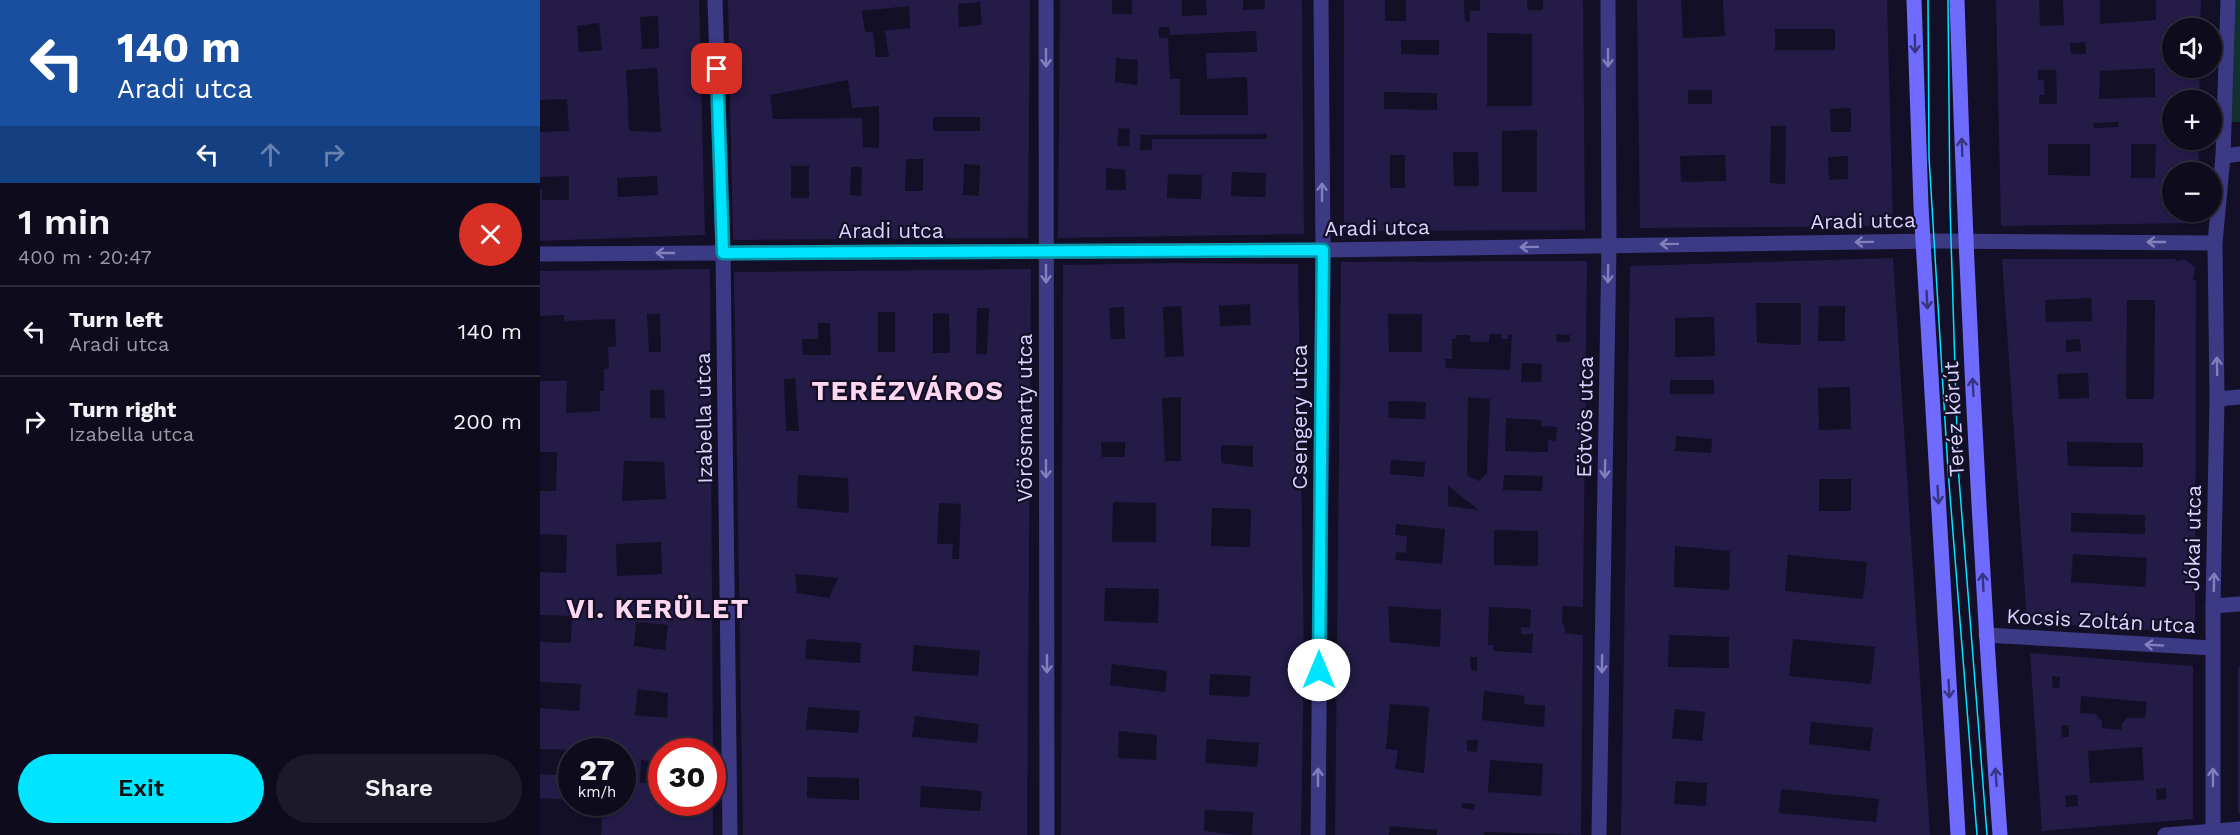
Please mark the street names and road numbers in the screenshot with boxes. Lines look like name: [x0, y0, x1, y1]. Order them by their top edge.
street label: Aradi utca: [1810, 207, 1916, 234]
street label: Aradi utca: [1324, 214, 1430, 241]
street label: Aradi utca: [838, 218, 944, 243]
street label: Vörösmarty utca: [1012, 334, 1037, 502]
street label: Csengery utca: [1287, 344, 1312, 490]
street label: Izabella utca: [690, 352, 717, 484]
street label: Eötvös utca: [1571, 356, 1598, 478]
street label: Teréz körút: [1938, 360, 1969, 477]
street label: Jókai utca: [2179, 485, 2206, 591]
street label: Kocsis Zoltán utca: [2006, 603, 2197, 638]

